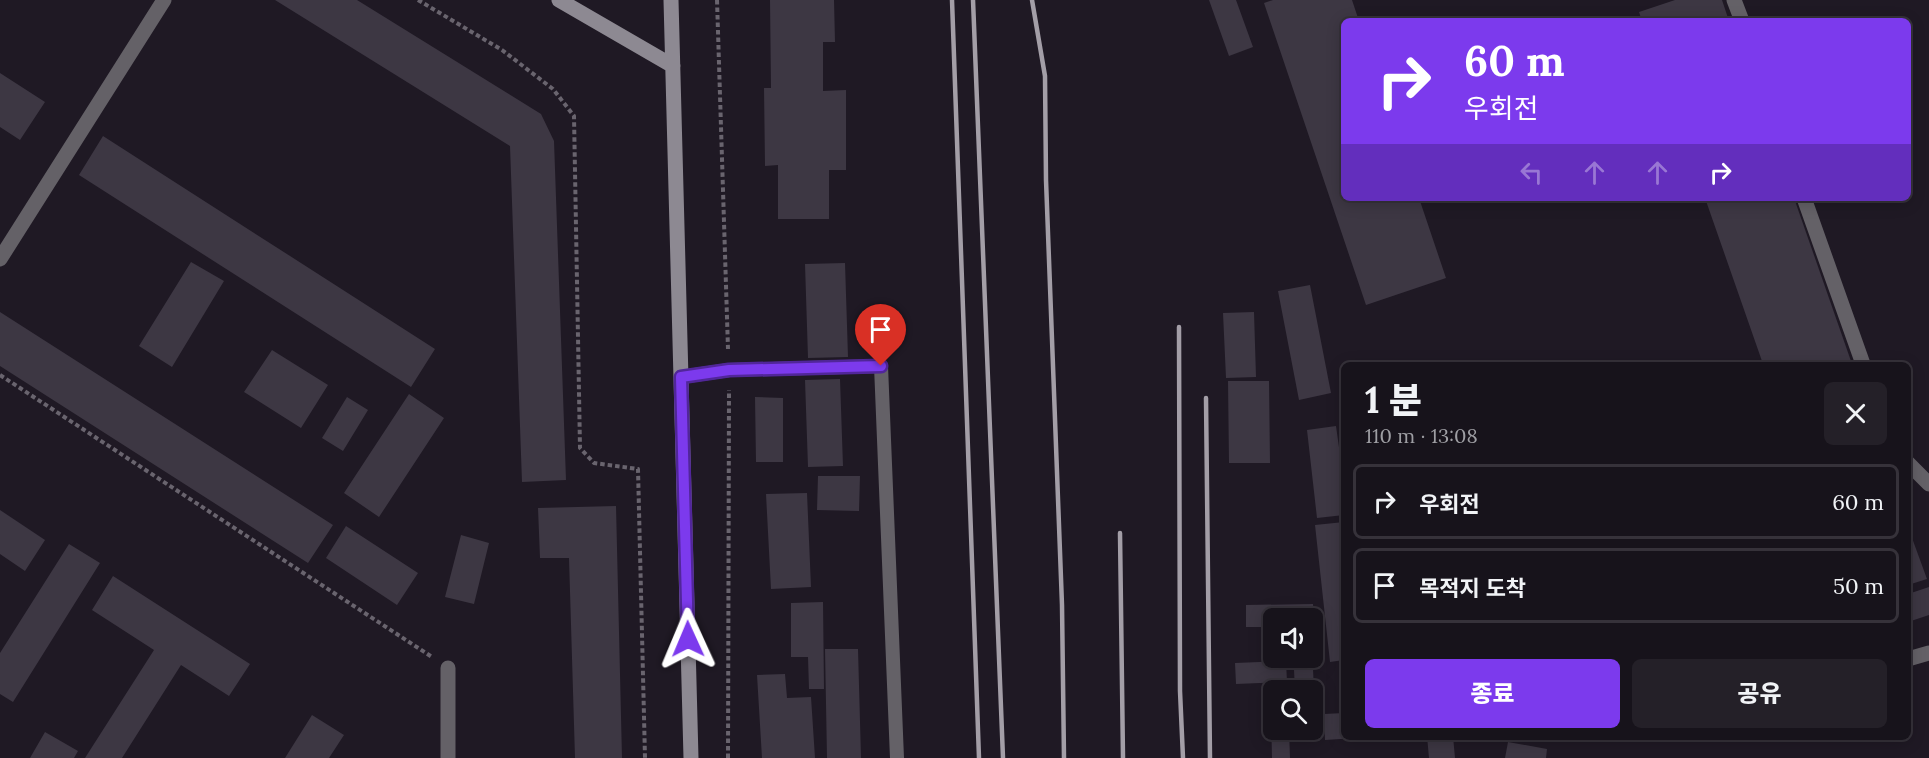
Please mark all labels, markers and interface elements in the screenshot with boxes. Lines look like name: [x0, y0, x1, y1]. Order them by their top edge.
text: 60 m: [1464, 34, 1565, 88]
icon: right: [1365, 42, 1443, 120]
text: 우회전: [1464, 91, 1539, 125]
icon: left: [1515, 156, 1548, 189]
icon: ahead: [1578, 156, 1611, 189]
icon: ahead: [1641, 156, 1674, 189]
icon: right: [1704, 156, 1737, 189]
pin: [855, 304, 906, 366]
icon: arrive: [864, 313, 897, 346]
text: 1 분: [1365, 377, 1422, 423]
button: close: [1824, 382, 1887, 445]
text: 110 m · 13:08: [1365, 423, 1478, 448]
icon: right: [1368, 485, 1401, 518]
text: 60 m: [1832, 488, 1884, 516]
text: 우회전: [1419, 490, 1480, 518]
icon: arrive: [1368, 569, 1401, 602]
text: 50 m: [1833, 572, 1884, 600]
text: 목적지 도착: [1419, 574, 1526, 602]
position arrow: [656, 607, 720, 671]
map controls: [1263, 608, 1323, 740]
button: sound: [1263, 608, 1323, 668]
button: 종료: [1365, 659, 1620, 728]
button: 공유: [1632, 659, 1887, 728]
button: search: [1263, 680, 1323, 740]

